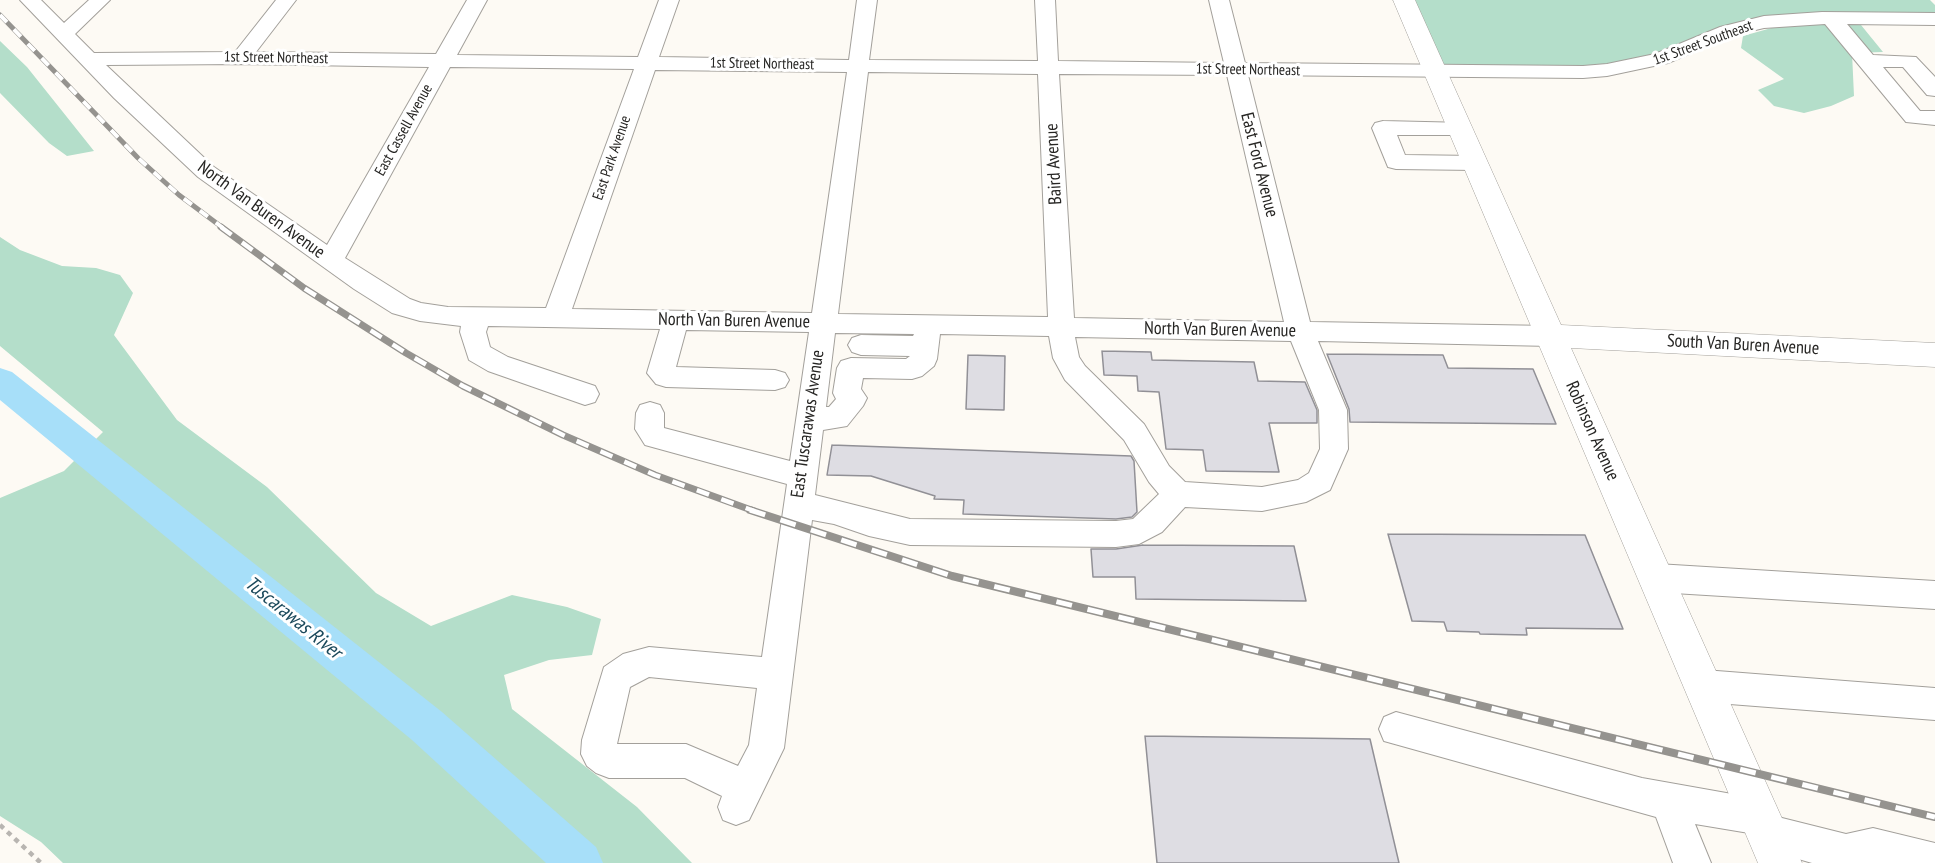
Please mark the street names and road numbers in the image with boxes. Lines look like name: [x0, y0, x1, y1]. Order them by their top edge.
street label: 1st Street Southeast: [1651, 17, 1755, 69]
street label: 1st Street Northeast: [224, 48, 328, 68]
street label: 1st Street Northeast: [710, 54, 814, 74]
street label: 1st Street Northeast: [1196, 60, 1300, 80]
street label: East Cassell Avenue: [371, 81, 437, 179]
street label: East Ford Avenue: [1236, 110, 1282, 220]
street label: East Park Avenue: [589, 113, 635, 203]
street label: Baird Avenue: [1041, 123, 1067, 205]
street label: North Van Buren Avenue: [193, 157, 329, 263]
street label: North Van Buren Avenue: [658, 309, 810, 333]
street label: North Van Buren Avenue: [1144, 318, 1296, 342]
street label: South Van Buren Avenue: [1666, 330, 1820, 360]
street label: East Tuscarawas Avenue: [787, 349, 829, 499]
street label: Robinson Avenue: [1560, 378, 1624, 484]

